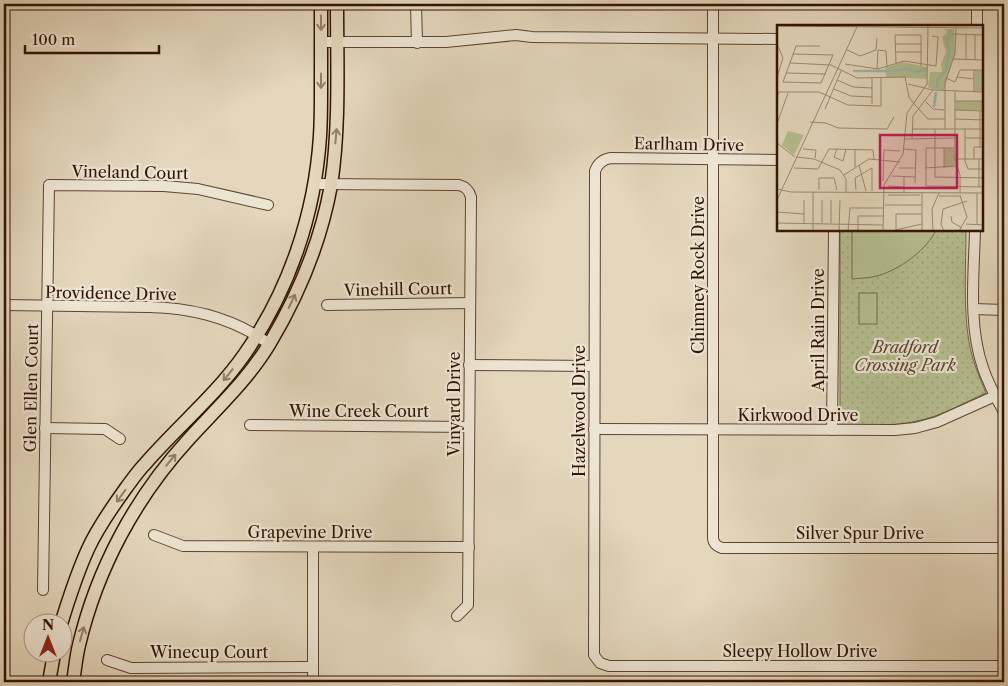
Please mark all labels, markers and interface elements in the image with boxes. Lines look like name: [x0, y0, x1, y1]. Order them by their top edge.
one-way arrow: [316, 14, 326, 31]
scale bar: [25, 22, 159, 54]
inset map: [777, 25, 983, 231]
text: 100 m: [32, 30, 75, 49]
one-way arrow: [316, 72, 326, 88]
one-way arrow: [331, 128, 340, 144]
street label: Earlham Drive: [634, 133, 744, 155]
street label: Vineland Court: [70, 161, 189, 183]
street label: Chimney Rock Drive: [688, 196, 708, 354]
street label: April Rain Drive: [808, 268, 828, 393]
street label: Vinehill Court: [343, 278, 453, 300]
street label: Providence Drive: [45, 282, 177, 304]
one-way arrow: [288, 294, 298, 309]
street label: Glen Ellen Court: [20, 323, 42, 453]
park label: Bradford Crossing Park: [854, 337, 957, 375]
street label: Hazelwood Drive: [569, 345, 589, 477]
street label: Vinyard Drive: [444, 351, 464, 458]
one-way arrow: [223, 368, 234, 381]
street label: Wine Creek Court: [288, 401, 429, 421]
street label: Kirkwood Drive: [738, 405, 859, 425]
one-way arrow: [165, 454, 176, 467]
one-way arrow: [115, 489, 126, 502]
street label: Grapevine Drive: [248, 522, 372, 542]
street label: Silver Spur Drive: [796, 523, 924, 543]
north arrow: [22, 614, 72, 664]
text: N: [42, 616, 54, 634]
one-way arrow: [78, 627, 88, 643]
street label: Sleepy Hollow Drive: [723, 641, 878, 661]
street label: Winecup Court: [149, 642, 268, 662]

